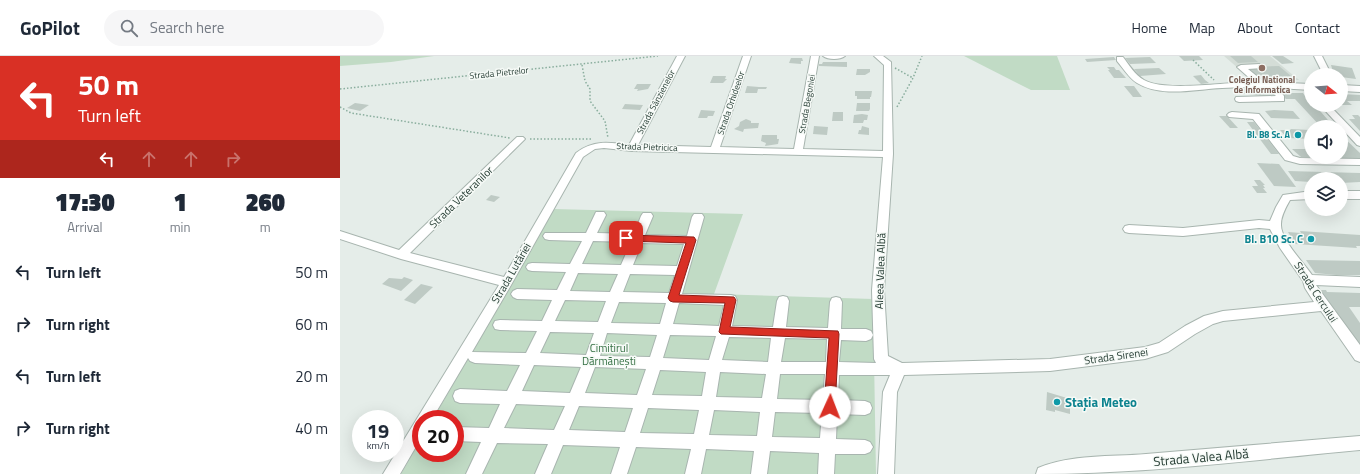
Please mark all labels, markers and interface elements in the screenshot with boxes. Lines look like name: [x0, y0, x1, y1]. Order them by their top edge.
search box: [104, 10, 384, 46]
text: GoPilot: [20, 13, 80, 42]
text: Search here: [150, 16, 224, 39]
icon: search: [118, 17, 140, 39]
text: Home: [1132, 17, 1167, 38]
text: Map: [1189, 17, 1215, 38]
text: About: [1237, 17, 1273, 38]
text: Contact: [1295, 17, 1340, 38]
text: 50 m: [78, 63, 139, 106]
street label: Strada Pietrelor: [469, 63, 529, 82]
marker: Colegiul National de Informatica: [1257, 63, 1267, 73]
street label: Strada Sânzienelor: [633, 67, 678, 136]
north arrow: [1304, 68, 1348, 112]
map controls: [1304, 68, 1348, 216]
street label: Strada Orhideelor: [714, 69, 747, 136]
icon: left: [12, 72, 64, 124]
street label: Strada Begoniei: [795, 73, 818, 134]
place label: Colegiul National de Informatica: [1229, 73, 1295, 96]
text: Turn left: [78, 102, 141, 129]
button: sound: [1304, 120, 1348, 164]
place label: Bl. B8 Sc. A: [1247, 128, 1291, 141]
marker: Bl. B8 Sc. A: [1293, 130, 1303, 140]
street label: Strada Pietricica: [616, 139, 678, 154]
icon: left: [96, 148, 118, 170]
icon: ahead: [138, 148, 160, 170]
icon: ahead: [180, 148, 202, 170]
icon: right: [222, 148, 244, 170]
street label: Strada Veteranilor: [425, 162, 497, 232]
button: layers: [1304, 172, 1348, 216]
text: 17:30: [55, 184, 115, 220]
text: 1: [173, 184, 187, 220]
text: 260: [245, 184, 285, 220]
text: Arrival: [67, 217, 102, 237]
text: min: [170, 217, 190, 237]
text: m: [260, 217, 271, 237]
pin: [609, 221, 643, 255]
icon: arrive: [615, 227, 637, 249]
place label: Bl. B10 Sc. C: [1245, 231, 1303, 247]
street label: Aleea Valea Albă: [871, 232, 889, 309]
marker: Bl. B10 Sc. C: [1306, 234, 1316, 244]
street label: Strada Lutăriei: [487, 240, 535, 306]
street label: Strada Cercului: [1290, 259, 1342, 325]
icon: left: [12, 261, 34, 283]
text: Turn left: [46, 261, 101, 284]
text: 50 m: [295, 261, 328, 284]
icon: right: [12, 313, 34, 335]
text: Turn right: [46, 313, 110, 336]
text: 60 m: [295, 313, 328, 336]
park label: Cimitirul Dărmănești: [582, 340, 636, 369]
street label: Strada Sirenei: [1083, 344, 1149, 368]
icon: left: [12, 365, 34, 387]
text: Turn left: [46, 365, 101, 388]
text: 20 m: [295, 365, 328, 388]
position arrow: [809, 386, 851, 428]
place label: Stația Meteo: [1065, 392, 1137, 412]
marker: Stația Meteo: [1052, 397, 1062, 407]
speed limit sign: 20: [412, 410, 464, 462]
text: 19: [367, 415, 389, 446]
icon: right: [12, 417, 34, 439]
text: Turn right: [46, 417, 110, 440]
text: 40 m: [295, 417, 328, 440]
text: km/h: [367, 438, 389, 453]
street label: Strada Valea Albă: [1153, 443, 1250, 471]

